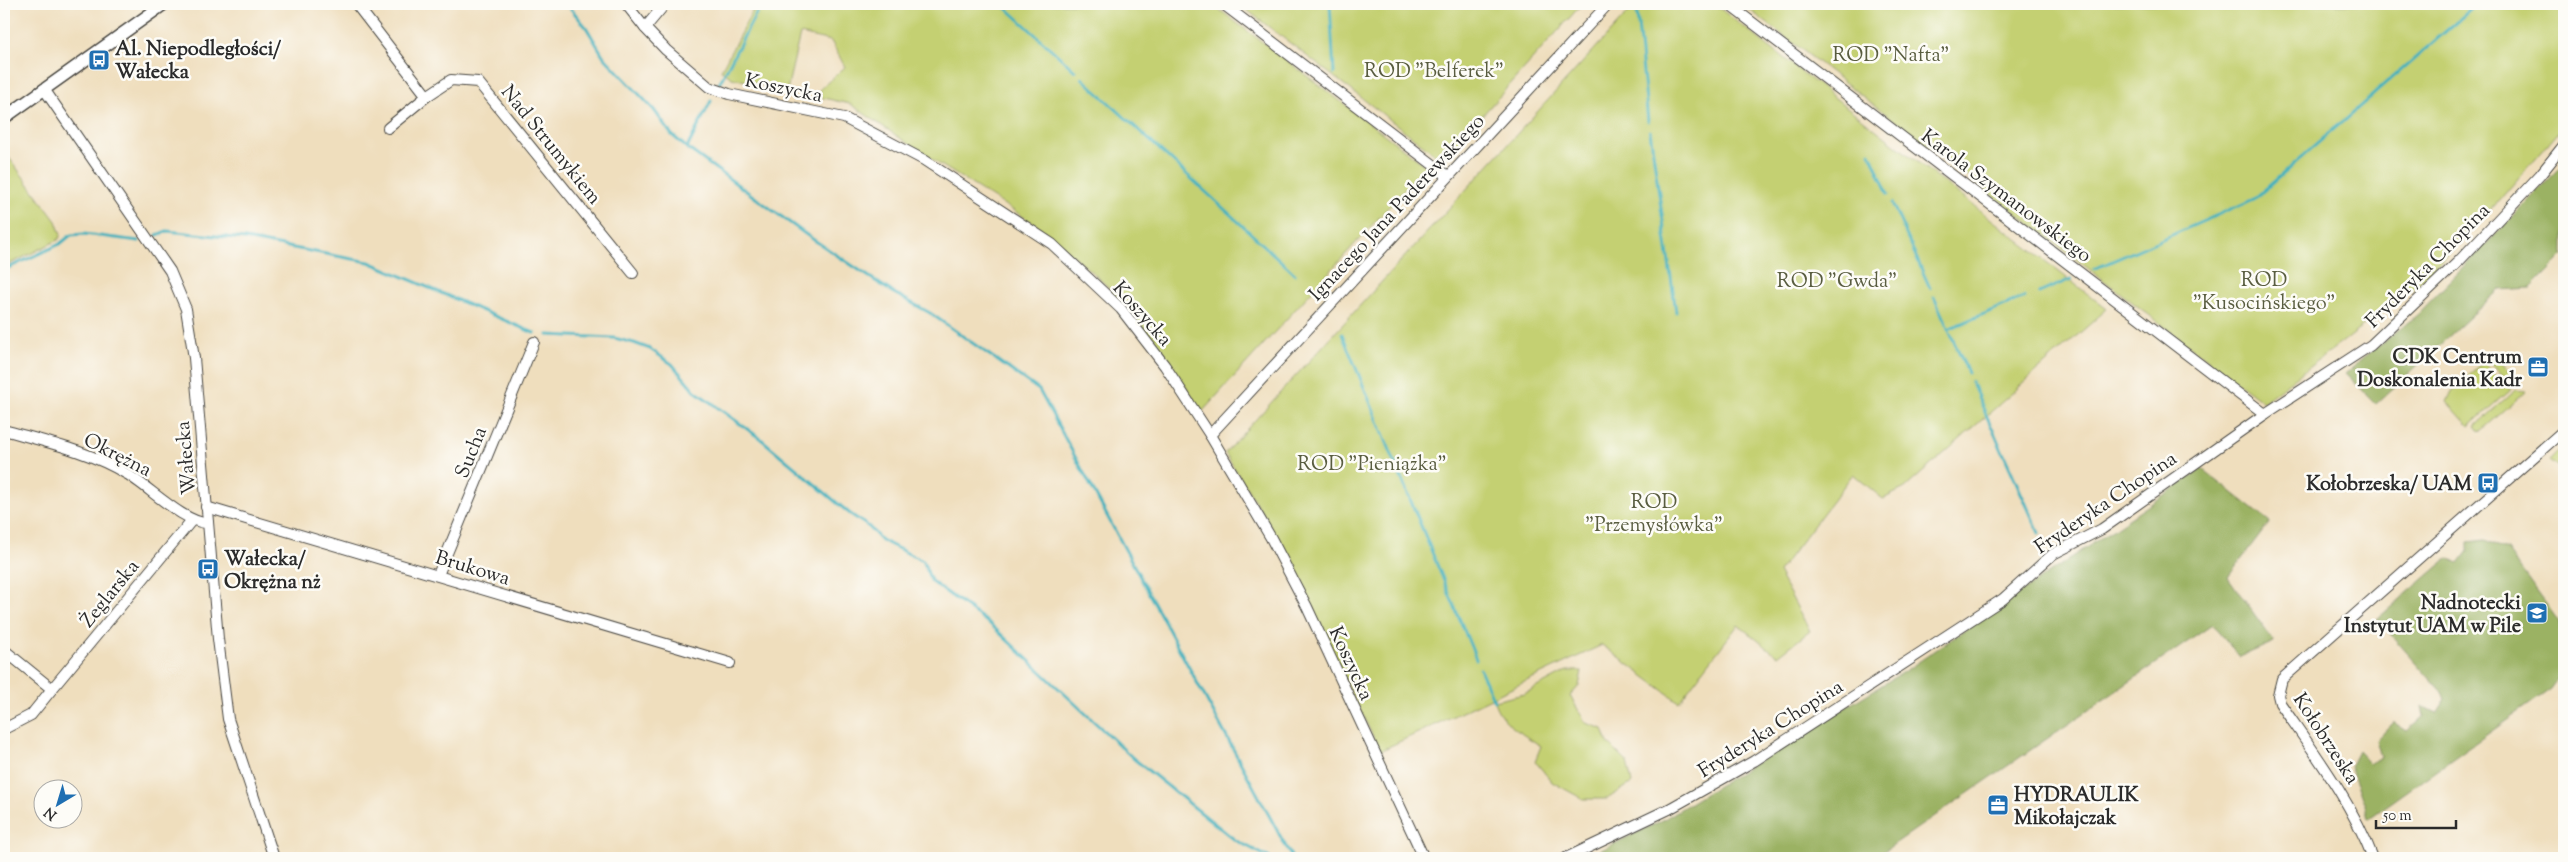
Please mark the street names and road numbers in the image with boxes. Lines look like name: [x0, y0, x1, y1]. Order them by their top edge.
street label: Koszycka: [742, 67, 825, 112]
street label: Nad Strumykiem: [493, 80, 608, 212]
street label: Ignacego Jana Paderewskiego: [1303, 109, 1493, 309]
street label: Karola Szymanowskiego: [1914, 123, 2097, 271]
street label: Fryderyka Chopina: [2360, 198, 2498, 336]
street label: Koszycka: [1104, 275, 1178, 354]
street label: Wałecka: [170, 420, 205, 496]
street label: Sucha: [449, 423, 496, 483]
street label: Okrężna: [78, 427, 156, 486]
street label: Fryderyka Chopina: [2029, 446, 2183, 563]
street label: Brukowa: [431, 544, 513, 594]
street label: Żeglarska: [74, 554, 147, 635]
street label: Koszycka: [1320, 622, 1379, 706]
street label: Fryderyka Chopina: [1693, 674, 1850, 786]
street label: Kołobrzeska: [2284, 688, 2365, 791]

